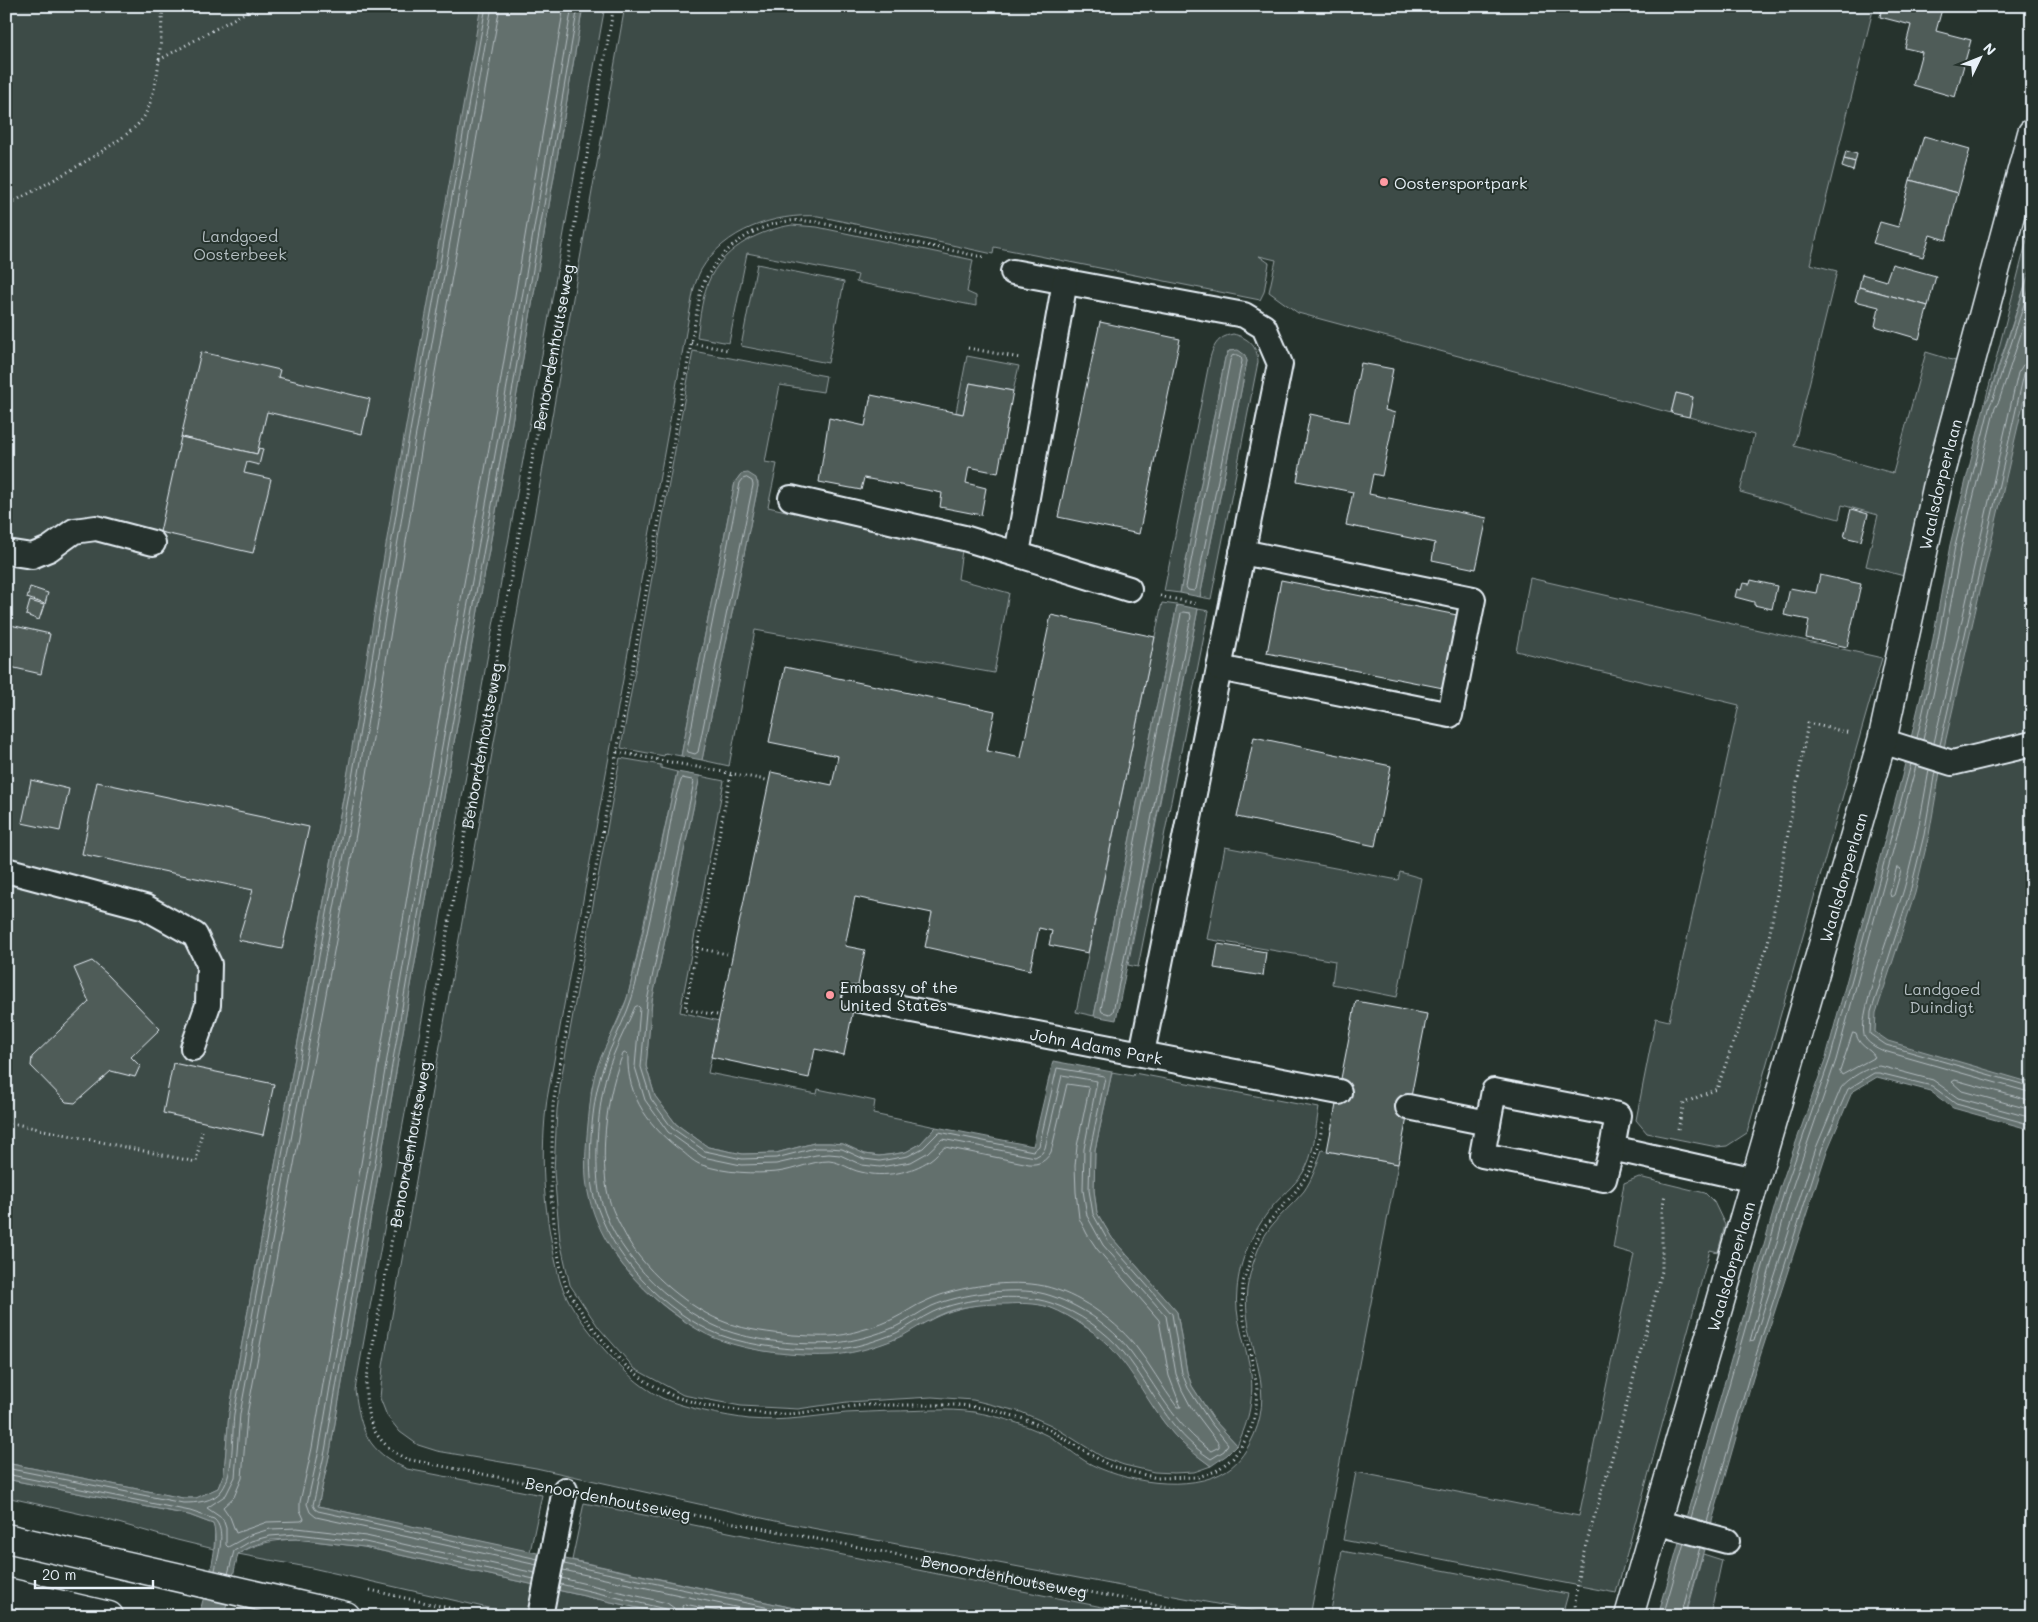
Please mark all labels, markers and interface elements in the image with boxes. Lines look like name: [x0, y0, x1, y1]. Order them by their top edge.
north arrow: [1956, 32, 2006, 82]
text: N: [1979, 38, 2000, 59]
place label: Oostersportpark: [1394, 172, 1528, 193]
marker: Oostersportpark: [1378, 176, 1390, 188]
park label: Landgoed Oosterbeek: [193, 225, 287, 264]
street label: Benoordenhoutseweg: [527, 262, 578, 432]
street label: Waalsdorperlaan: [1913, 416, 1966, 552]
street label: Benoordenhoutseweg: [456, 661, 506, 830]
street label: Waalsdorperlaan: [1814, 810, 1871, 945]
place label: Embassy of the United States: [840, 976, 958, 1015]
park label: Landgoed Duindigt: [1904, 978, 1980, 1017]
marker: Embassy of the United States: [824, 989, 836, 1001]
street label: John Adams Park: [1029, 1022, 1165, 1068]
street label: Benoordenhoutseweg: [384, 1059, 434, 1229]
street label: Waalsdorperlaan: [1701, 1199, 1759, 1334]
street label: Benoordenhoutseweg: [523, 1472, 693, 1524]
street label: Benoordenhoutseweg: [920, 1549, 1089, 1602]
scale bar: [35, 1557, 152, 1589]
text: 20 m: [42, 1564, 76, 1584]

